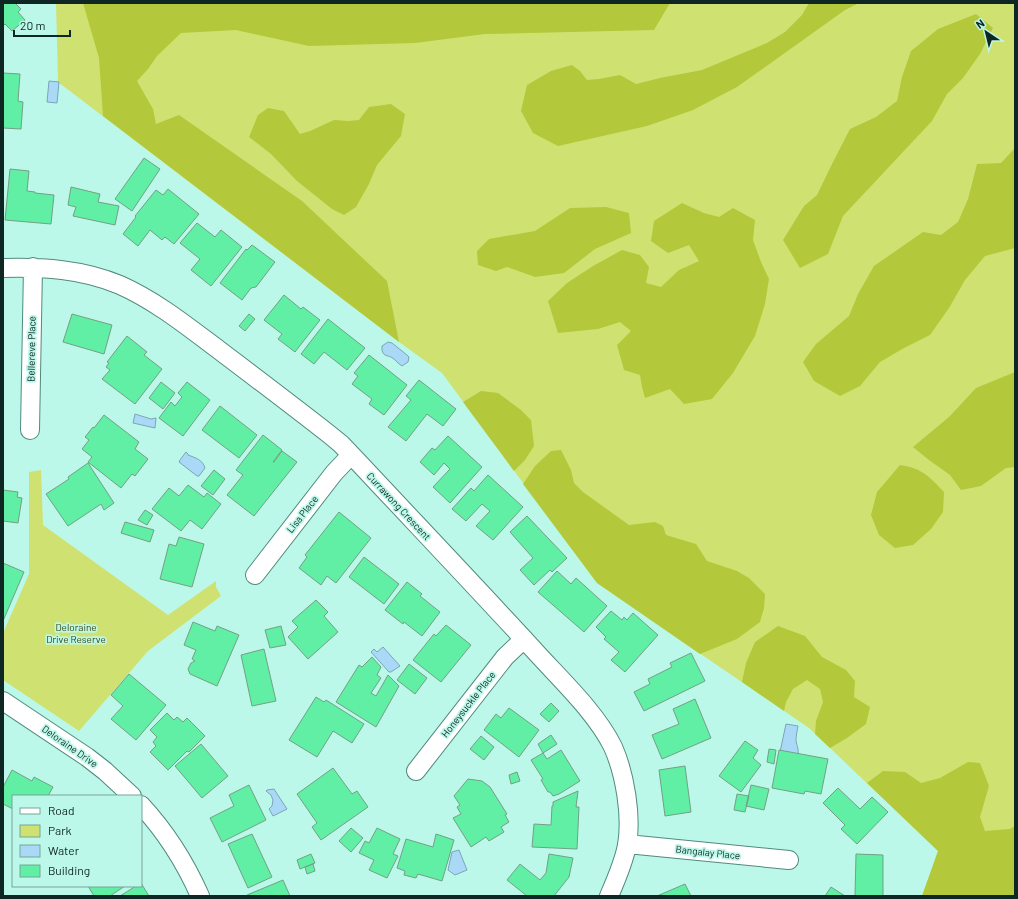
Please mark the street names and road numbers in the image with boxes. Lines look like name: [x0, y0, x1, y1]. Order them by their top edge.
street label: Bellereve Place: [24, 316, 38, 382]
street label: Currawong Crescent: [365, 470, 434, 543]
street label: Lisa Place: [284, 493, 320, 535]
street label: Honeysuckle Place: [438, 669, 498, 739]
street label: Deloraine Drive: [40, 722, 100, 770]
street label: Bangalay Place: [675, 843, 741, 861]

